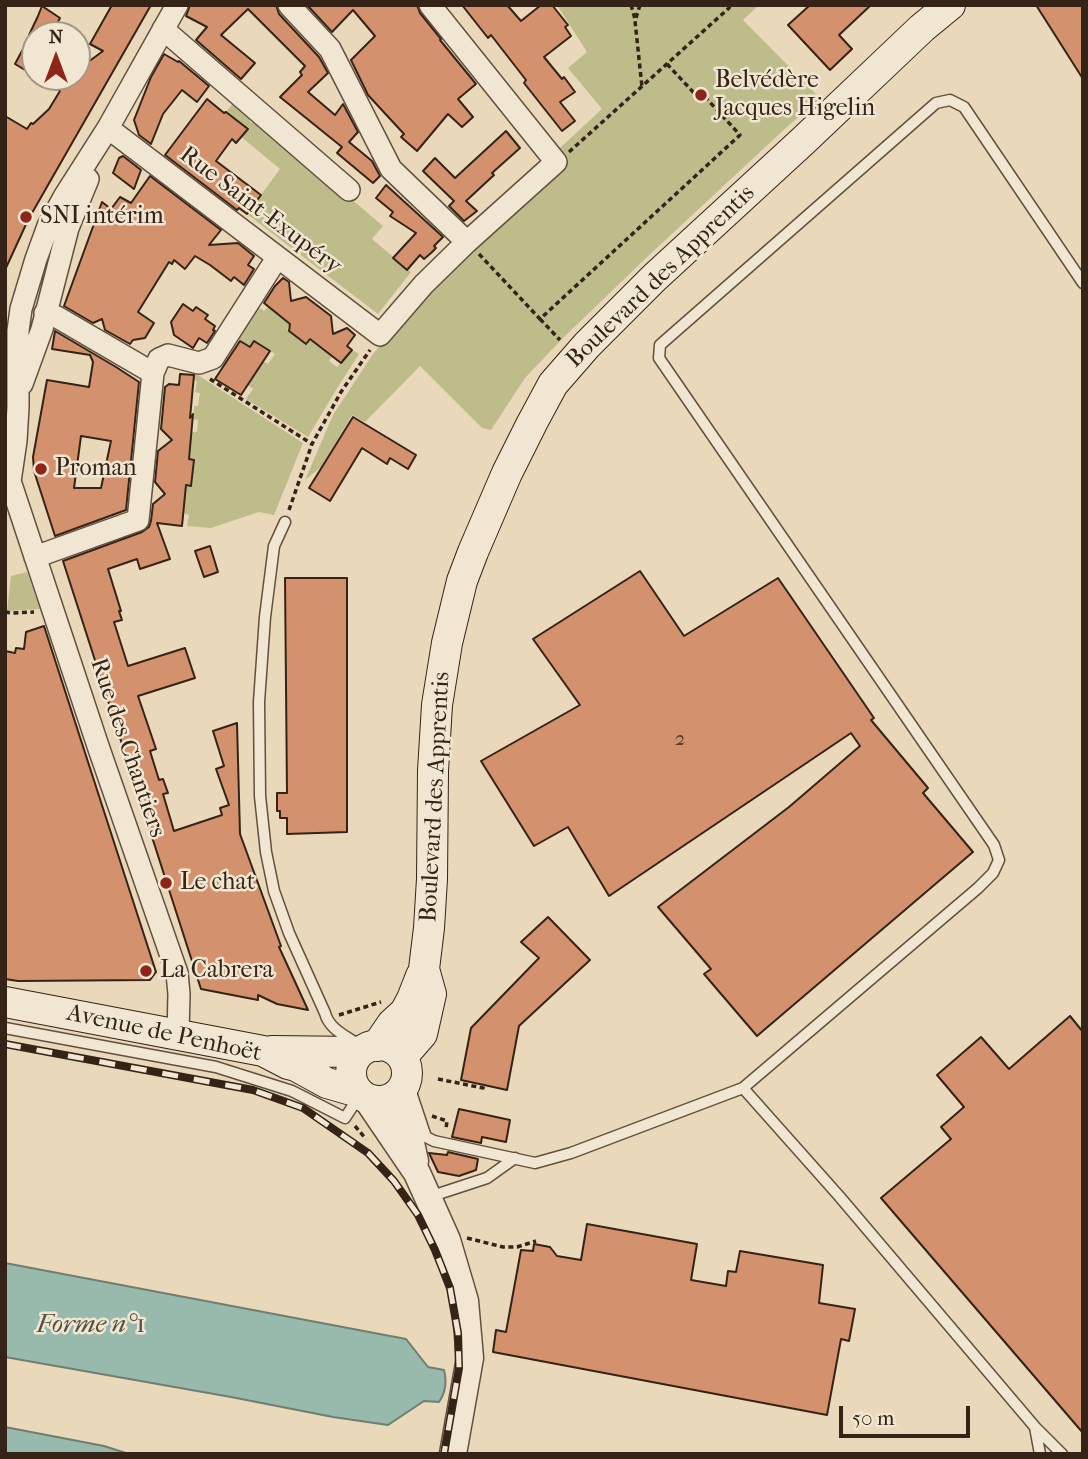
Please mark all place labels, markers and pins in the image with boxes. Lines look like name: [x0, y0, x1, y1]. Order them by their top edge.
place label: Belvédère Jacques Higelin: [715, 67, 875, 123]
marker: Belvédère Jacques Higelin: [693, 87, 709, 103]
place label: SNI intérim: [40, 203, 164, 231]
marker: SNI intérim: [18, 209, 34, 225]
place label: Proman: [55, 455, 137, 483]
marker: Proman: [33, 461, 49, 477]
place label: Le chat: [180, 869, 255, 897]
marker: Le chat: [158, 875, 174, 891]
place label: La Cabrera: [160, 957, 274, 985]
marker: La Cabrera: [138, 963, 154, 979]

